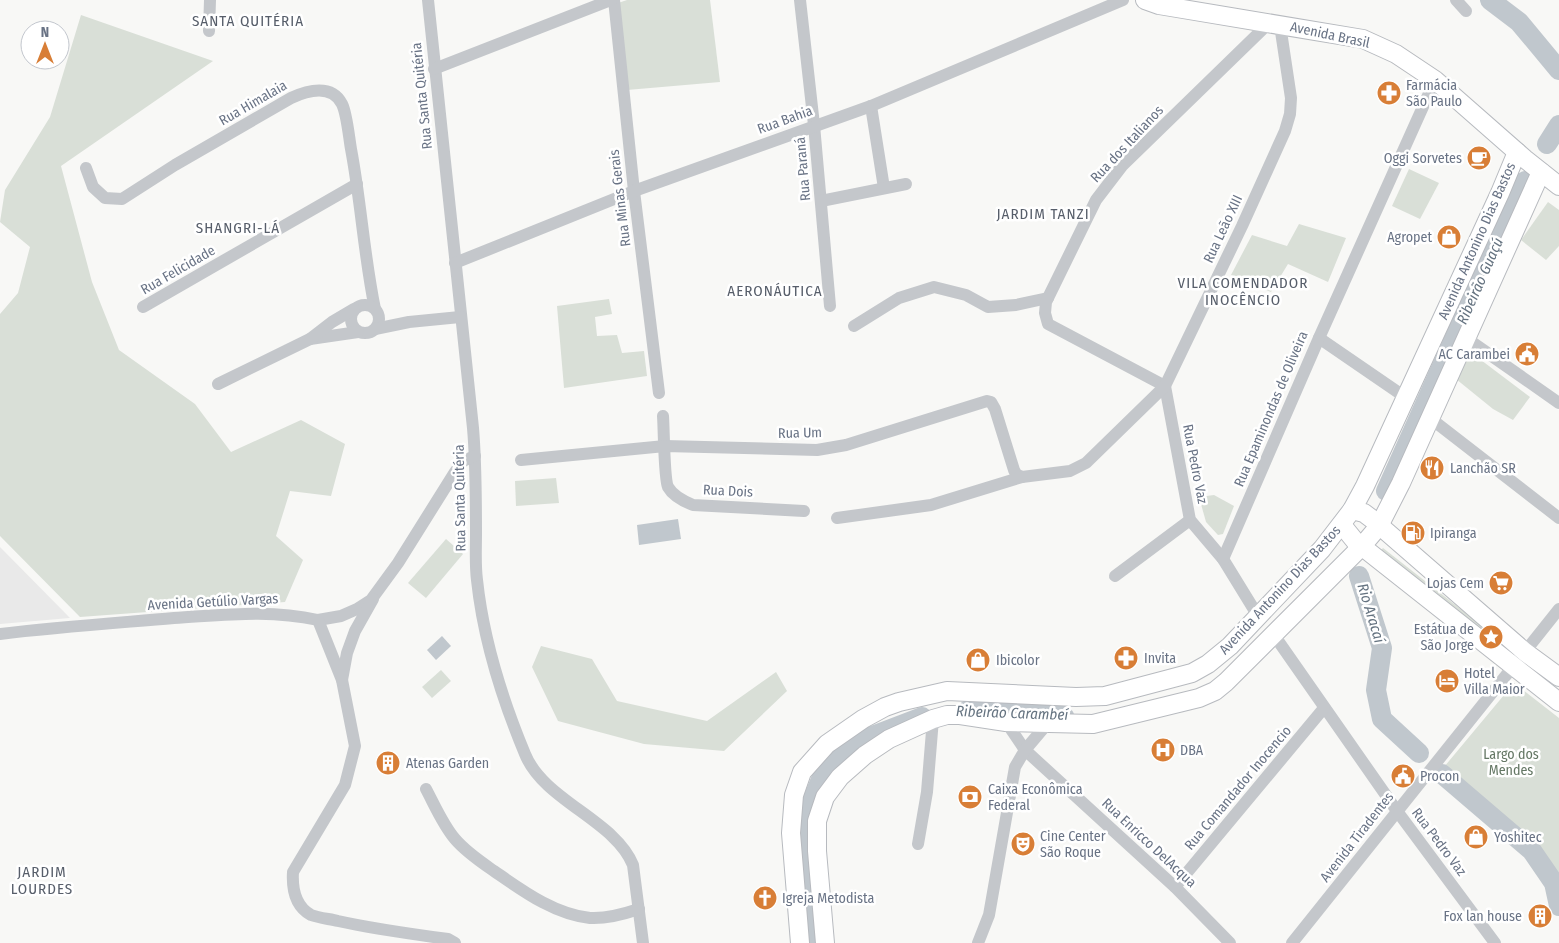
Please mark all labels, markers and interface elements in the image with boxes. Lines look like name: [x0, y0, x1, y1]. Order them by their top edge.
district label: SANTA QUITÉRIA: [192, 12, 304, 30]
street label: Avenida Brasil: [1289, 18, 1372, 52]
north arrow: [20, 20, 70, 70]
text: N: [41, 24, 49, 41]
street label: Rua Santa Quitéria: [408, 42, 436, 150]
street label: Rua Himalaia: [216, 77, 290, 129]
place label: Farmácia São Paulo: [1406, 77, 1462, 110]
pharmacy icon: Farmácia São Paulo: [1376, 80, 1402, 106]
street label: Rua Bahia: [755, 102, 815, 138]
street label: Rua dos Italianos: [1087, 102, 1167, 186]
street label: Rua Paraná: [792, 136, 814, 202]
cafe icon: Oggi Sorvetes: [1466, 145, 1492, 171]
street label: Rua Minas Gerais: [606, 148, 634, 248]
place label: Oggi Sorvetes: [1384, 150, 1462, 167]
street label: Avenida Antonino Dias Bastos: [1435, 160, 1519, 322]
street label: Rua Leão XIII: [1200, 192, 1246, 266]
district label: JARDIM TANZI: [996, 205, 1090, 223]
district label: SHANGRI-LÁ: [196, 219, 280, 237]
shop icon: Agropet: [1436, 224, 1462, 250]
place label: Agropet: [1387, 229, 1432, 246]
water label: Ribeirão Guaçú: [1453, 235, 1507, 327]
street label: Rua Felicidade: [138, 242, 218, 298]
district label: VILA COMENDADOR INOCÊNCIO: [1178, 274, 1308, 309]
district label: AERONÁUTICA: [727, 282, 823, 300]
street label: Rua Epaminondas de Oliveira: [1230, 329, 1312, 489]
public building icon: AC Carambei: [1514, 341, 1540, 367]
place label: AC Carambei: [1439, 346, 1510, 363]
street label: Rua Pedro Vaz: [1179, 423, 1211, 506]
street label: Rua Um: [778, 424, 822, 442]
street label: Rua Santa Quitéria: [451, 444, 469, 552]
restaurant icon: Lanchão SR: [1419, 455, 1445, 481]
place label: Lanchão SR: [1450, 460, 1516, 477]
street label: Rua Dois: [703, 481, 753, 501]
fuel station icon: Ipiranga: [1400, 520, 1426, 546]
street label: Avenida Antonino Dias Bastos: [1216, 522, 1344, 658]
place label: Ipiranga: [1430, 525, 1477, 542]
supermarket icon: Lojas Cem: [1488, 570, 1514, 596]
place label: Lojas Cem: [1427, 575, 1484, 592]
water label: Rio Aracaí: [1353, 581, 1389, 646]
street label: Avenida Getúlio Vargas: [147, 590, 279, 614]
place label: Estátua de São Jorge: [1414, 621, 1474, 654]
place icon: Estátua de São Jorge: [1478, 624, 1504, 650]
pharmacy icon: Invita: [1113, 645, 1139, 671]
shop icon: Ibicolor: [965, 647, 991, 673]
place label: Invita: [1144, 650, 1176, 667]
place label: Ibicolor: [996, 652, 1040, 669]
place label: Hotel Villa Maior: [1464, 665, 1525, 698]
hotel icon: Hotel Villa Maior: [1434, 668, 1460, 694]
water label: Ribeirão Carambeí: [955, 702, 1070, 724]
street label: Rua Comandador Inocencio: [1181, 722, 1295, 854]
hospital icon: DBA: [1150, 737, 1176, 763]
place label: DBA: [1180, 742, 1204, 759]
park label: Largo dos Mendes: [1483, 746, 1539, 779]
building icon: Atenas Garden: [375, 750, 401, 776]
place label: Atenas Garden: [406, 755, 489, 772]
public building icon: Procon: [1390, 763, 1416, 789]
place label: Procon: [1420, 768, 1459, 785]
place label: Caixa Econômica Federal: [988, 781, 1083, 814]
bank icon: Caixa Econômica Federal: [957, 784, 983, 810]
street label: Avenida Tiradentes: [1317, 789, 1397, 885]
street label: Rua Enricco DelAcqua: [1098, 795, 1200, 891]
street label: Rua Pedro Vaz: [1408, 805, 1470, 880]
shop icon: Yoshitec: [1463, 824, 1489, 850]
place label: Cine Center São Roque: [1040, 828, 1106, 861]
place label: Yoshitec: [1494, 829, 1542, 846]
theatre icon: Cine Center São Roque: [1010, 831, 1036, 857]
district label: JARDIM LOURDES: [11, 863, 73, 898]
church icon: Igreja Metodista: [752, 885, 778, 911]
place label: Igreja Metodista: [782, 890, 874, 907]
building icon: Fox lan house: [1527, 903, 1553, 929]
place label: Fox lan house: [1444, 908, 1522, 925]

